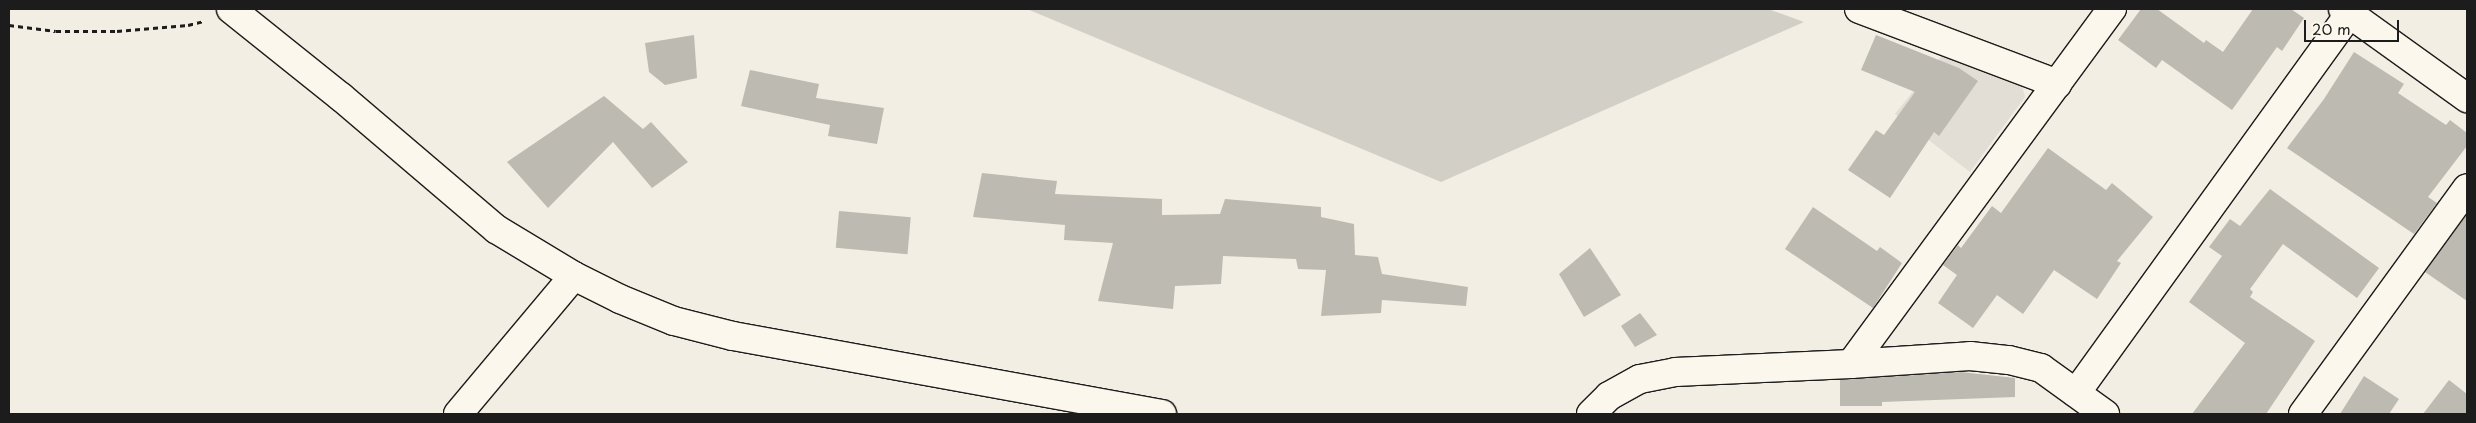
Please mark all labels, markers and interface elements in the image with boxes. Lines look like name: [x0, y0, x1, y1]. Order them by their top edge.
scale bar: [2306, 10, 2401, 42]
text: 20 m: [2312, 17, 2351, 40]

